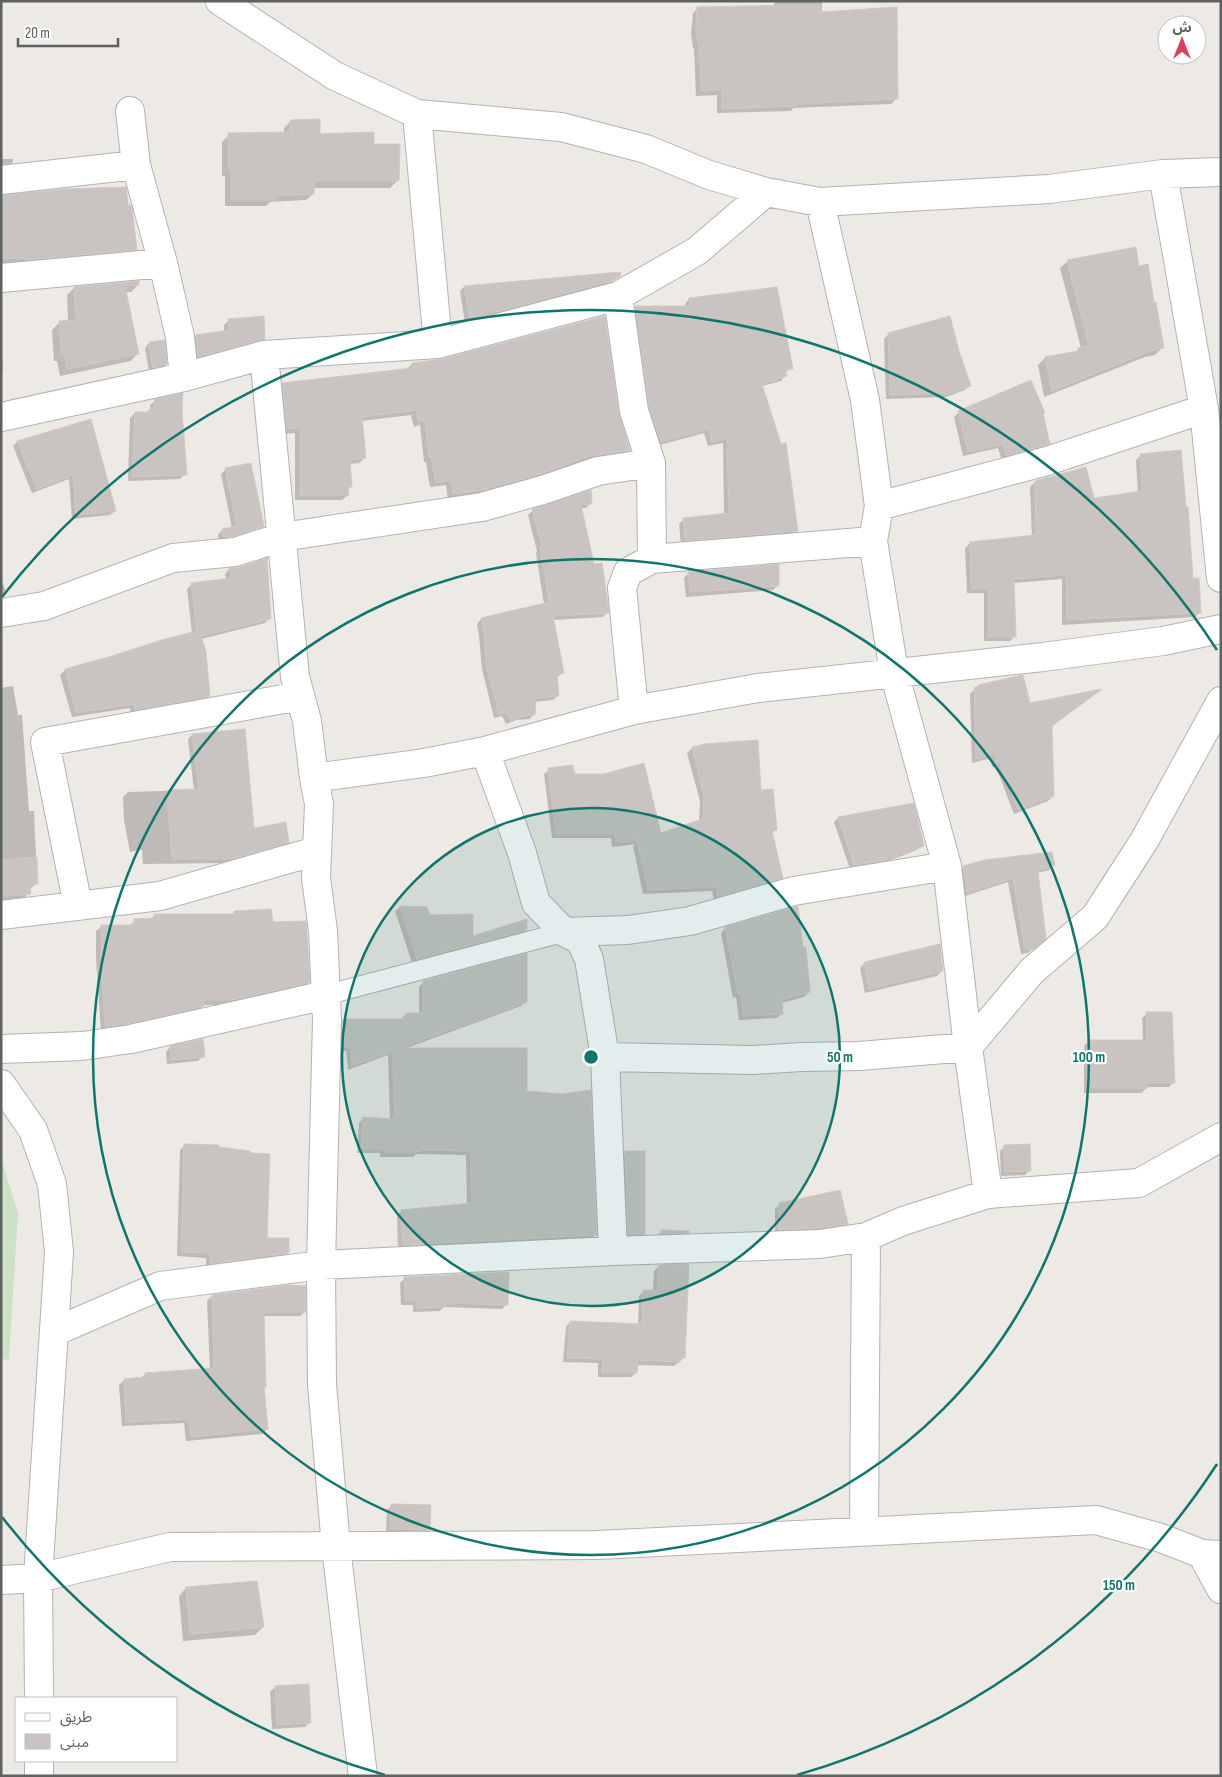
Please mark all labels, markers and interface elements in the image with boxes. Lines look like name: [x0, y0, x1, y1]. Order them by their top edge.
scale bar: [18, 15, 118, 47]
north arrow: [1157, 15, 1207, 65]
text: ش: [1172, 19, 1192, 36]
text: 20 m: [25, 24, 50, 43]
centre of rings: [582, 1048, 600, 1066]
text: 50 m: [827, 1048, 853, 1067]
text: 100 m: [1073, 1048, 1105, 1067]
text: 150 m: [1103, 1576, 1135, 1595]
legend: [15, 1697, 178, 1762]
text: طريق: [60, 1708, 92, 1727]
text: مبنى: [60, 1733, 89, 1752]

